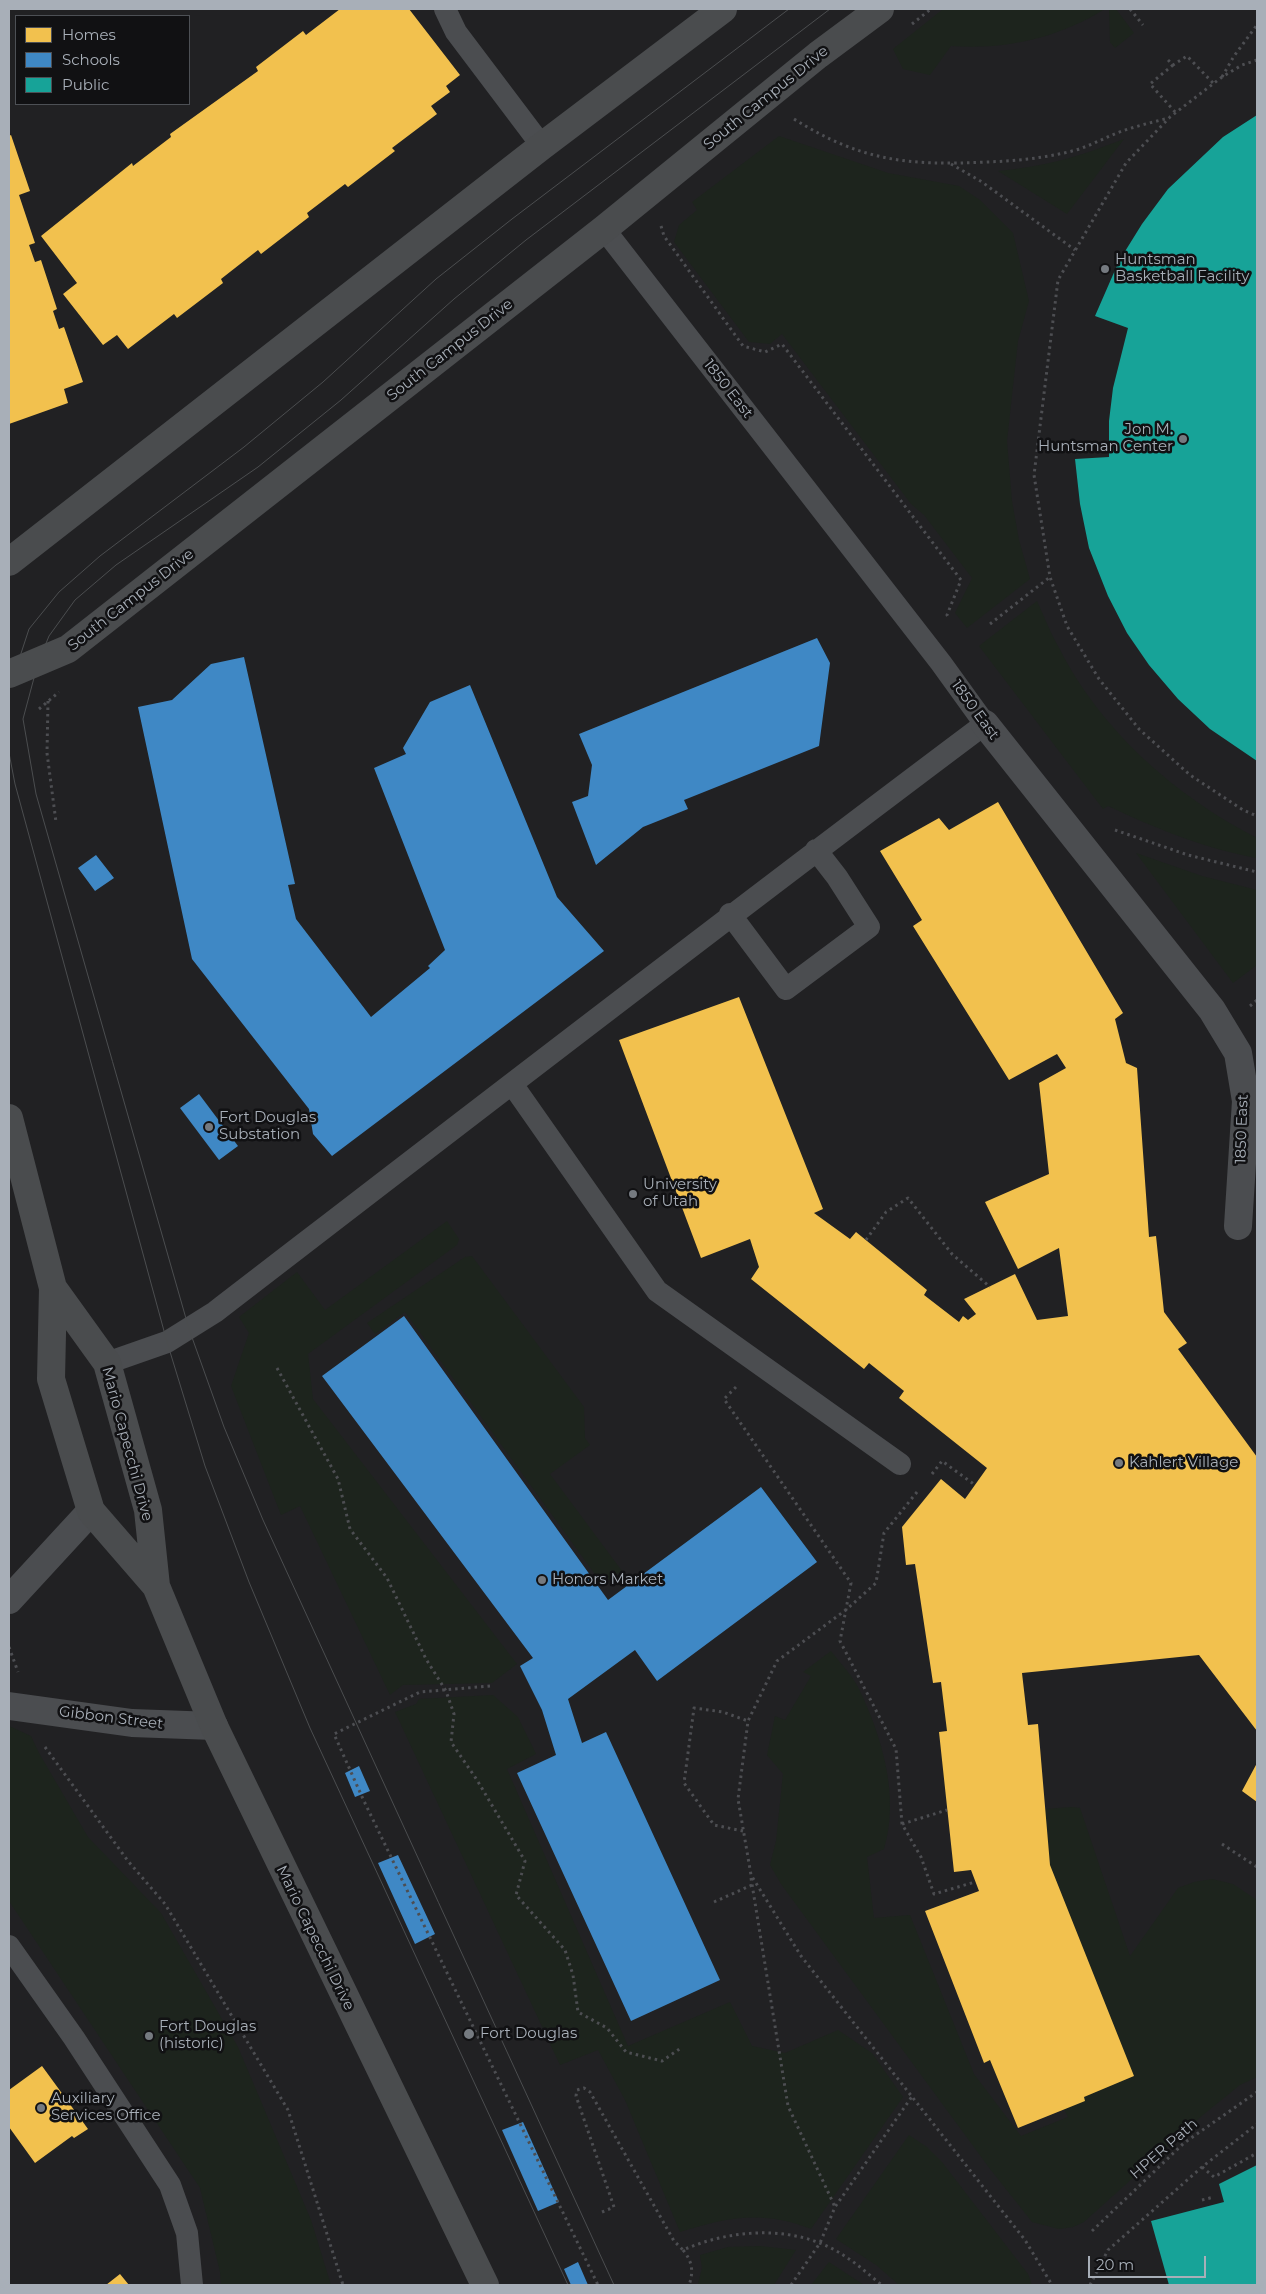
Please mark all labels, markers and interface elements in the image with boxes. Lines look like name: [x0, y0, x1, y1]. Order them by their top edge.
legend: [15, 15, 190, 105]
text: Homes: [62, 25, 116, 44]
street label: South Campus Drive: [700, 42, 832, 154]
text: Schools: [62, 50, 120, 69]
text: Public: [62, 75, 110, 94]
place label: Huntsman Basketball Facility: [1115, 251, 1249, 286]
marker: Huntsman Basketball Facility: [1099, 263, 1111, 275]
street label: South Campus Drive: [383, 295, 517, 405]
street label: 1850 East: [700, 356, 756, 422]
place label: Jon M. Huntsman Center: [1038, 421, 1173, 456]
marker: Jon M. Huntsman Center: [1177, 433, 1189, 445]
street label: South Campus Drive: [64, 545, 198, 655]
street label: 1850 East: [947, 677, 1003, 743]
street label: 1850 East: [1232, 1094, 1252, 1164]
place label: Fort Douglas Substation: [219, 1109, 316, 1144]
marker: Fort Douglas Substation: [203, 1121, 215, 1133]
place label: University of Utah: [643, 1176, 717, 1211]
marker: University of Utah: [627, 1188, 639, 1200]
street label: Mario Capecchi Drive: [98, 1365, 156, 1523]
place label: Kahlert Village: [1129, 1454, 1238, 1472]
marker: Kahlert Village: [1113, 1457, 1125, 1469]
place label: Honors Market: [552, 1571, 663, 1589]
marker: Honors Market: [536, 1574, 548, 1586]
street label: Gibbon Street: [58, 1703, 164, 1733]
street label: Mario Capecchi Drive: [272, 1863, 358, 2013]
place label: Fort Douglas (historic): [159, 2018, 256, 2053]
place label: Fort Douglas: [480, 2025, 577, 2043]
marker: Fort Douglas: [462, 2027, 476, 2041]
marker: Fort Douglas (historic): [143, 2030, 155, 2042]
place label: Auxiliary Services Office: [51, 2090, 160, 2125]
marker: Auxiliary Services Office: [35, 2102, 47, 2114]
street label: HPER Path: [1127, 2115, 1201, 2183]
scale bar: [1091, 2246, 1208, 2278]
text: 20 m: [1096, 2255, 1134, 2274]

